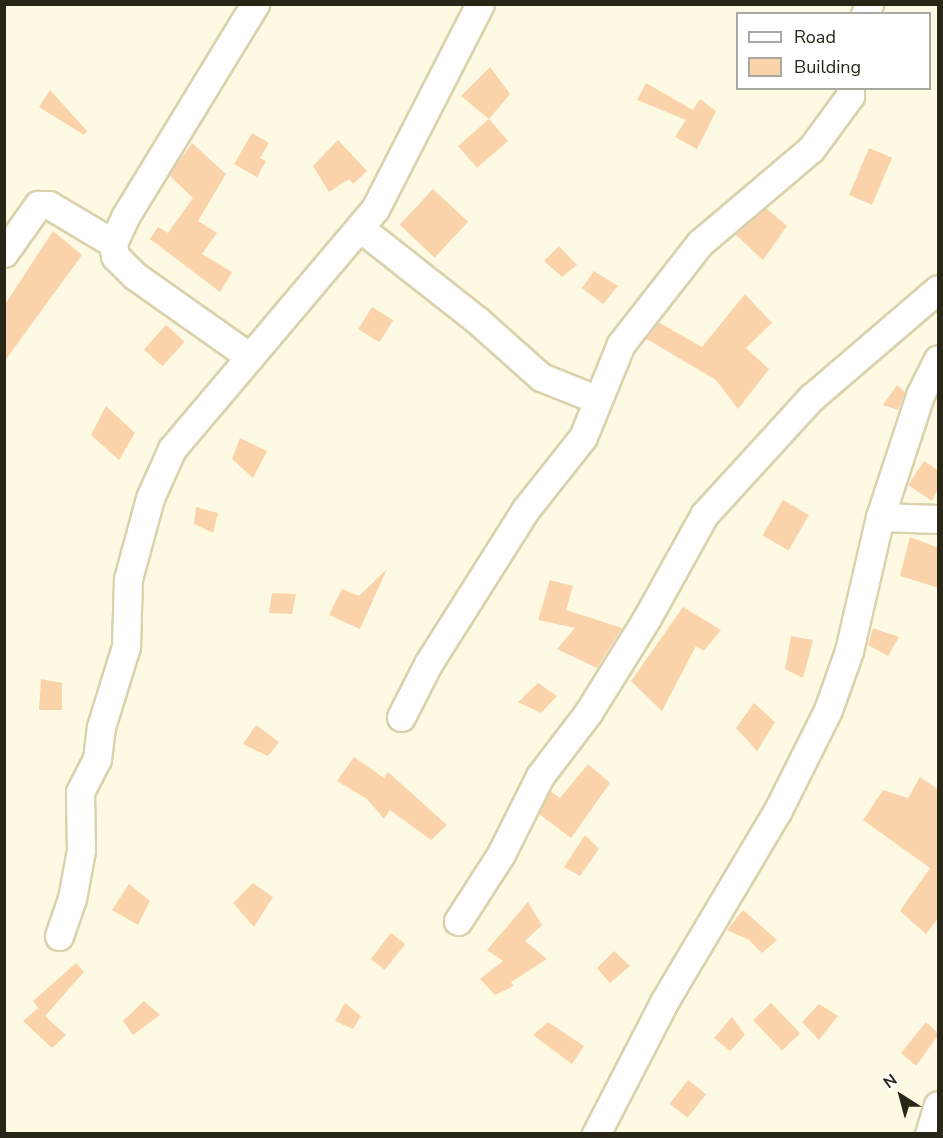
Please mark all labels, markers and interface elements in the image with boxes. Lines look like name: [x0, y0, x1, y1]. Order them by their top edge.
legend: [736, 12, 931, 90]
text: Road: [794, 25, 836, 49]
text: Building: [794, 55, 861, 79]
north arrow: [871, 1066, 931, 1126]
text: N: [879, 1069, 902, 1094]

